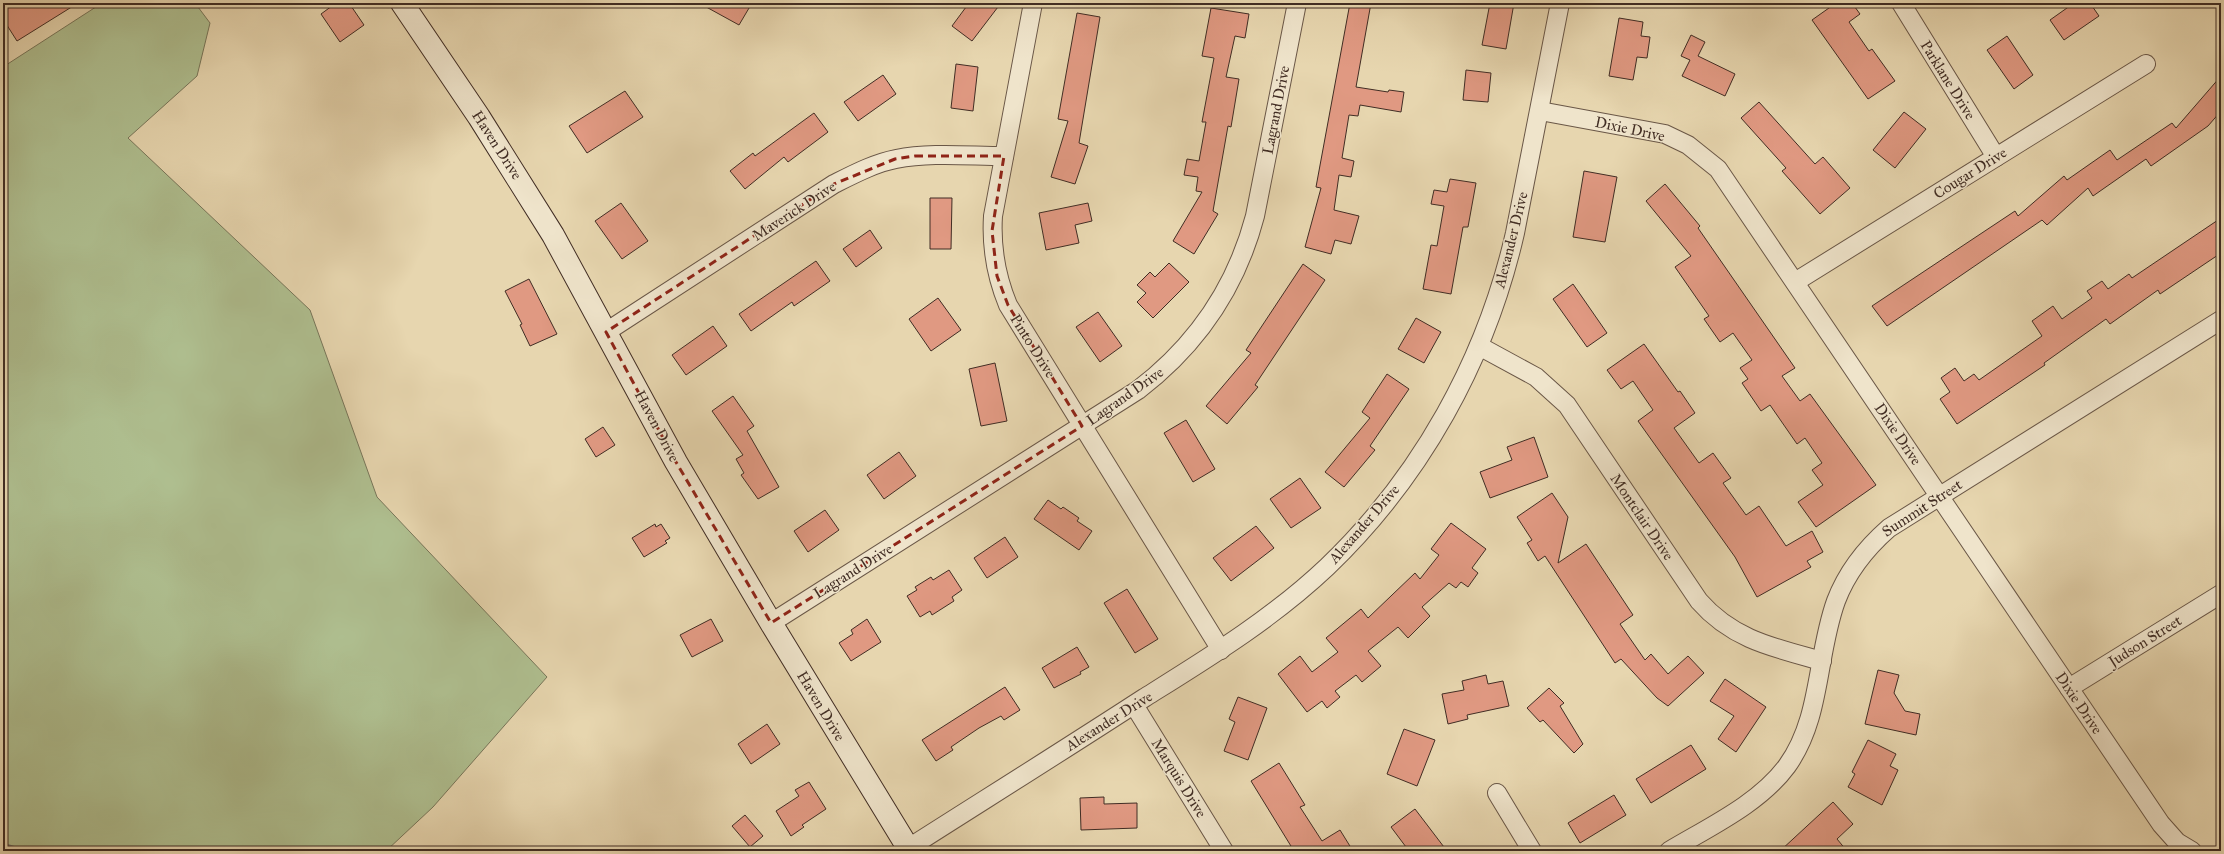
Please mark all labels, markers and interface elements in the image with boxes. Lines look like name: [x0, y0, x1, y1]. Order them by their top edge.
street label: Parklane Drive: [1917, 37, 1979, 123]
street label: Lagrand Drive: [1259, 64, 1293, 156]
street label: Haven Drive: [468, 107, 526, 183]
street label: Dixie Drive: [1593, 113, 1667, 145]
street label: Cougar Drive: [1930, 143, 2010, 203]
street label: Maverick Drive: [749, 177, 839, 245]
street label: Alexander Drive: [1490, 190, 1532, 291]
street label: Pinto Drive: [1006, 311, 1060, 381]
street label: Lagrand Drive: [1083, 363, 1167, 429]
street label: Haven Drive: [631, 387, 683, 465]
street label: Dixie Drive: [1871, 400, 1925, 468]
street label: Montclair Drive: [1606, 470, 1678, 564]
street label: Summit Street: [1879, 475, 1966, 541]
street label: Alexander Drive: [1324, 481, 1403, 568]
street label: Lagrand Drive: [810, 540, 896, 602]
street label: Judson Street: [2103, 611, 2186, 673]
street label: Haven Drive: [793, 668, 849, 744]
street label: Dixie Drive: [2052, 669, 2106, 737]
street label: Alexander Drive: [1062, 687, 1156, 755]
street label: Marquis Drive: [1147, 735, 1210, 821]

